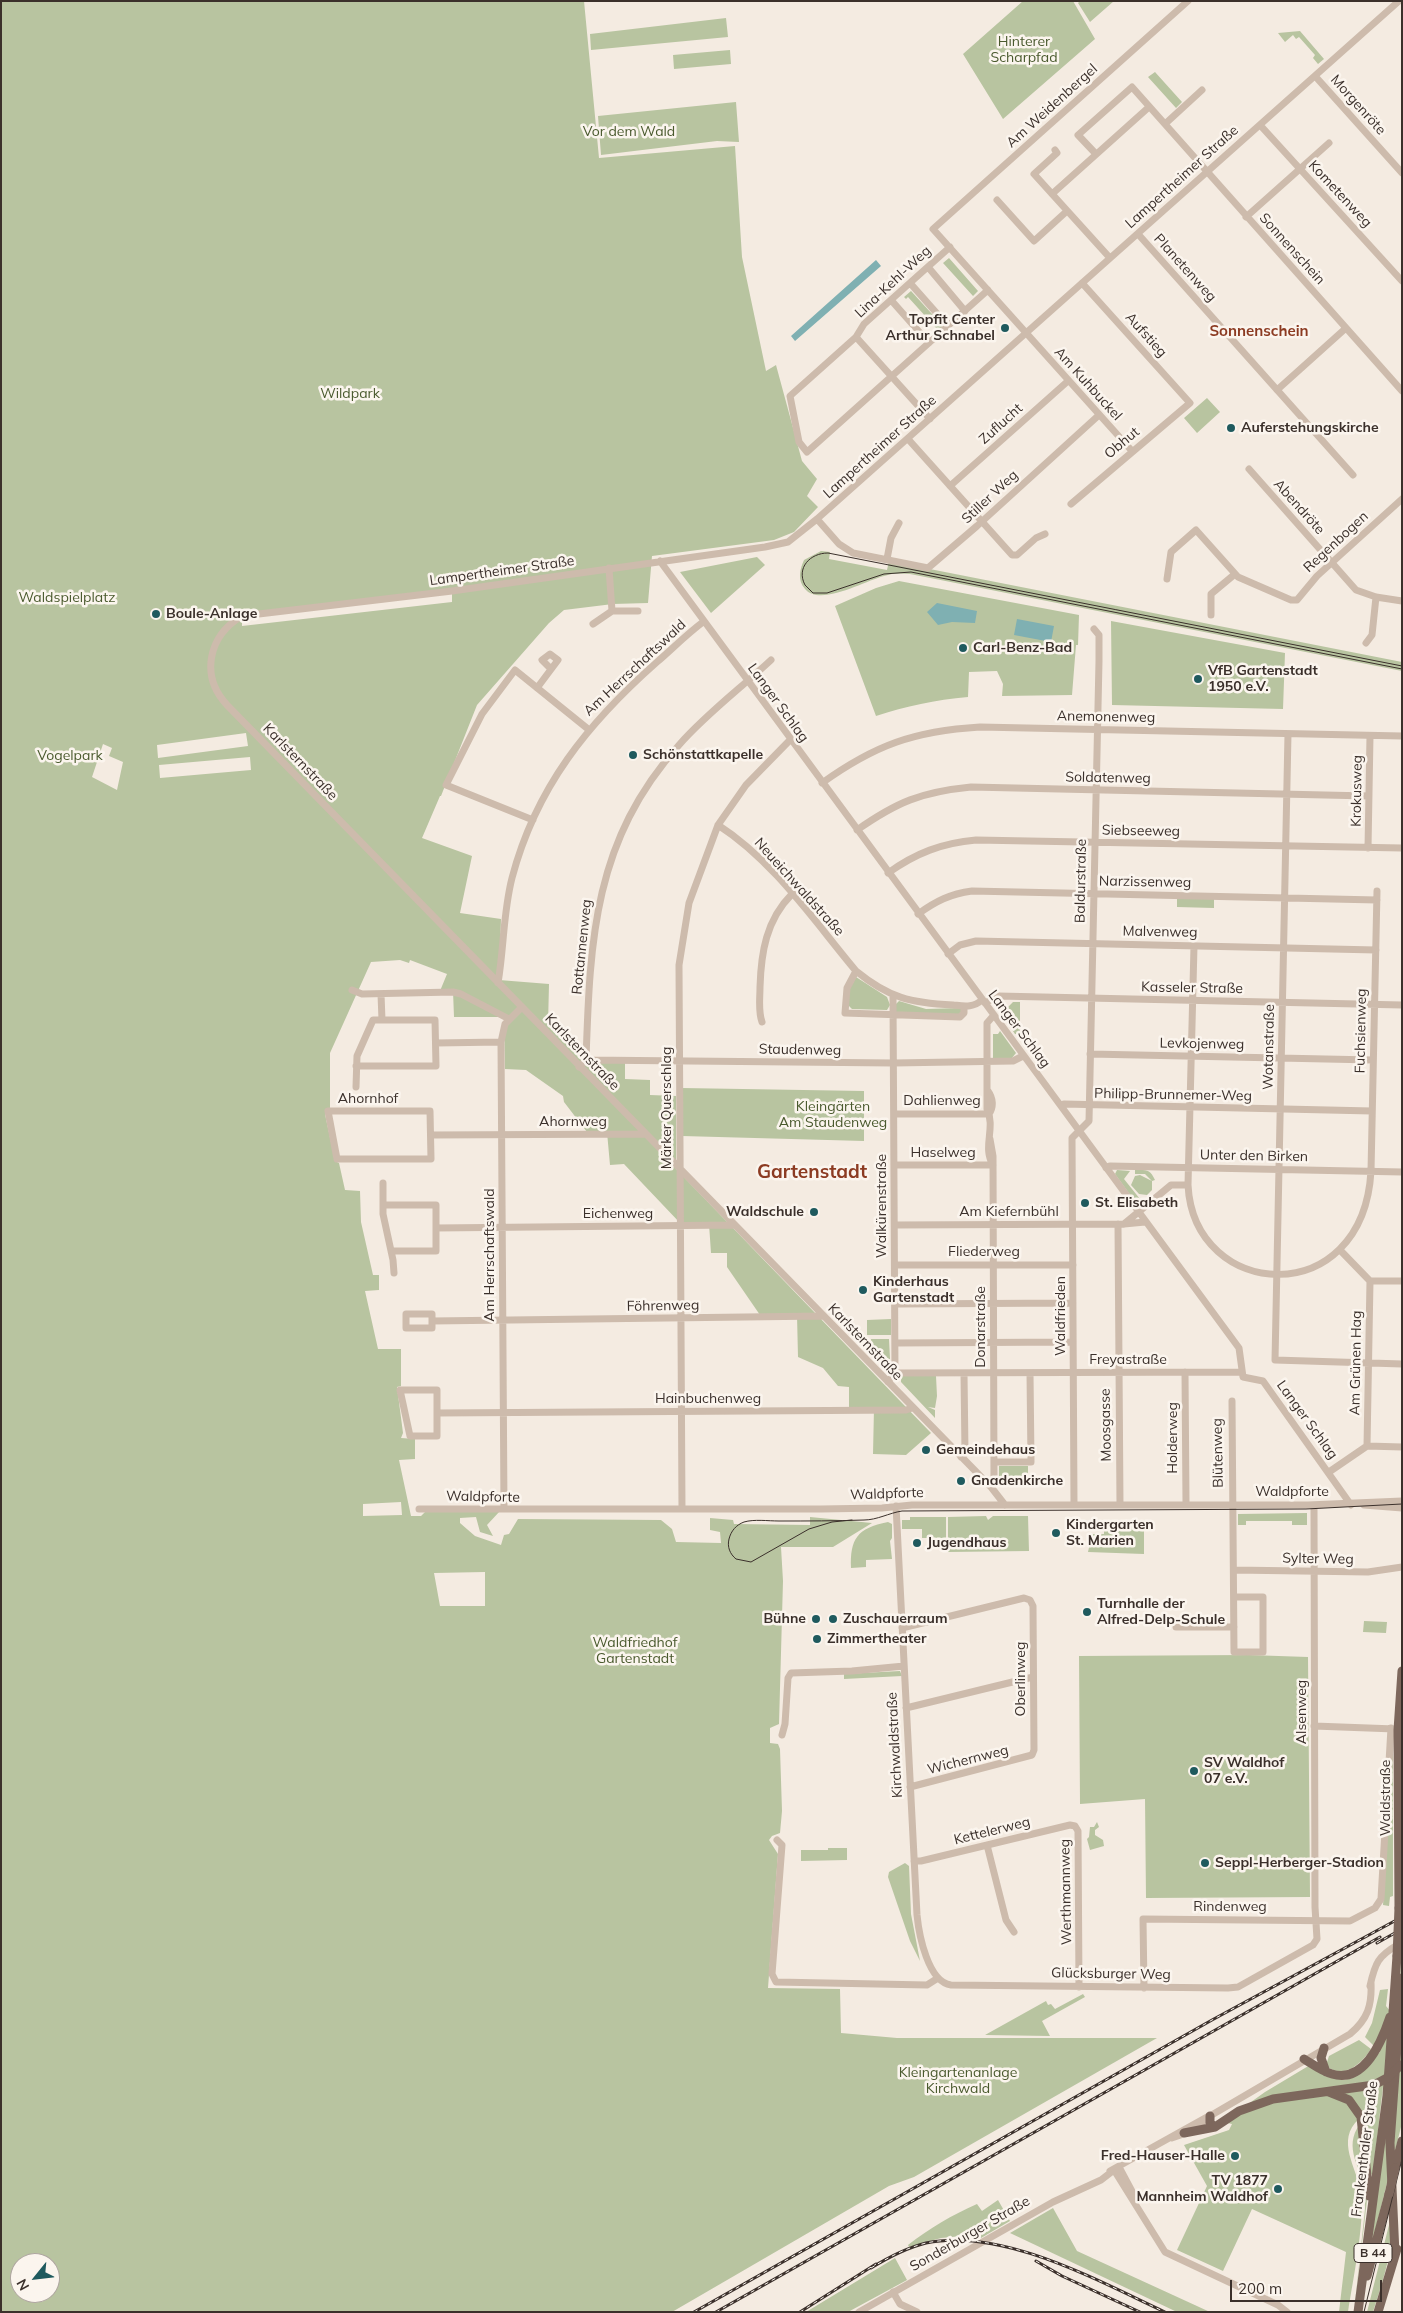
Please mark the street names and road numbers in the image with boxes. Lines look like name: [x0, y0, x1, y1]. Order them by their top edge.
street label: Am Weidenbergel: [1003, 61, 1101, 151]
street label: Morgenröte: [1327, 72, 1389, 138]
street label: Lampertheimer Straße: [1122, 122, 1242, 232]
street label: Kometenweg: [1305, 157, 1375, 231]
street label: Sonnenschein: [1256, 210, 1328, 288]
street label: Planetenweg: [1150, 231, 1220, 305]
street label: Lina-Kehl-Weg: [852, 243, 934, 321]
street label: Aufstieg: [1122, 309, 1170, 361]
street label: Am Kuhbuckel: [1051, 344, 1125, 424]
street label: Lampertheimer Straße: [820, 392, 940, 502]
street label: Zuflucht: [976, 400, 1026, 448]
street label: Obhut: [1101, 424, 1143, 462]
street label: Stiller Weg: [958, 467, 1022, 527]
street label: Abendröte: [1270, 476, 1328, 538]
street label: Regenbogen: [1300, 508, 1372, 576]
street label: Lampertheimer Straße: [429, 553, 575, 589]
street label: Am Herrschaftswald: [580, 616, 690, 720]
street label: Langer Schlag: [744, 660, 812, 746]
street label: Anemonenweg: [1057, 708, 1155, 726]
street label: Karlsternstraße: [259, 720, 341, 804]
street label: Krokusweg: [1348, 755, 1366, 827]
street label: Soldatenweg: [1065, 769, 1151, 787]
street label: Siebseeweg: [1102, 822, 1180, 840]
street label: Neueichwaldstraße: [751, 835, 847, 939]
street label: Baldurstraße: [1072, 839, 1090, 923]
street label: Narzissenweg: [1099, 873, 1191, 891]
street label: Rottannenweg: [569, 899, 595, 995]
street label: Malvenweg: [1122, 923, 1198, 941]
street label: Kasseler Straße: [1141, 979, 1243, 997]
street label: Langer Schlag: [984, 987, 1054, 1071]
street label: Fuchsienweg: [1352, 988, 1370, 1074]
street label: Wotanstraße: [1260, 1004, 1278, 1090]
street label: Karlsternstraße: [541, 1010, 623, 1094]
street label: Levkojenweg: [1159, 1035, 1245, 1053]
street label: Staudenweg: [759, 1041, 841, 1059]
street label: Märker Querschlag: [659, 1047, 675, 1169]
street label: Philipp-Brunnemer-Weg: [1094, 1085, 1252, 1105]
street label: Ahornhof: [338, 1091, 398, 1107]
street label: Dahlienweg: [903, 1093, 981, 1109]
street label: Ahornweg: [539, 1114, 607, 1130]
street label: Haselweg: [910, 1145, 976, 1161]
street label: Unter den Birken: [1200, 1147, 1308, 1165]
street label: Walkürenstraße: [874, 1154, 890, 1258]
street label: Am Herrschaftswald: [482, 1188, 498, 1322]
street label: Am Kiefernbühl: [959, 1204, 1059, 1220]
street label: Eichenweg: [583, 1206, 653, 1222]
street label: Fliederweg: [948, 1244, 1020, 1260]
street label: Waldfrieden: [1053, 1276, 1069, 1356]
street label: Donarstraße: [973, 1286, 989, 1368]
street label: Föhrenweg: [627, 1297, 699, 1315]
street label: Karlsternstraße: [824, 1300, 906, 1384]
street label: Am Grünen Hag: [1347, 1310, 1365, 1416]
street label: Freyastraße: [1089, 1352, 1167, 1368]
street label: Langer Schlag: [1273, 1377, 1341, 1463]
street label: Moosgasse: [1097, 1388, 1115, 1462]
street label: Hainbuchenweg: [655, 1391, 761, 1407]
street label: Holderweg: [1165, 1402, 1181, 1474]
street label: Blütenweg: [1209, 1418, 1227, 1488]
street label: Waldpforte: [850, 1484, 924, 1504]
street label: Waldpforte: [1255, 1484, 1329, 1500]
street label: Waldpforte: [446, 1488, 520, 1506]
street label: Sylter Weg: [1282, 1550, 1354, 1568]
street label: Oberlinweg: [1013, 1642, 1029, 1716]
street label: Alsenweg: [1294, 1680, 1310, 1744]
street label: Kirchwaldstraße: [884, 1692, 906, 1798]
street label: Wichernweg: [926, 1742, 1010, 1778]
street label: Waldstraße: [1378, 1760, 1394, 1836]
street label: Kettelerweg: [952, 1813, 1032, 1849]
street label: Werthmannweg: [1057, 1839, 1075, 1945]
street label: Rindenweg: [1193, 1899, 1267, 1915]
street label: Glücksburger Weg: [1051, 1965, 1171, 1983]
street label: Frankenthaler Straße: [1348, 2080, 1382, 2218]
street label: Sonderburger Straße: [907, 2193, 1033, 2275]
road number: B 44: [1354, 2244, 1392, 2262]

